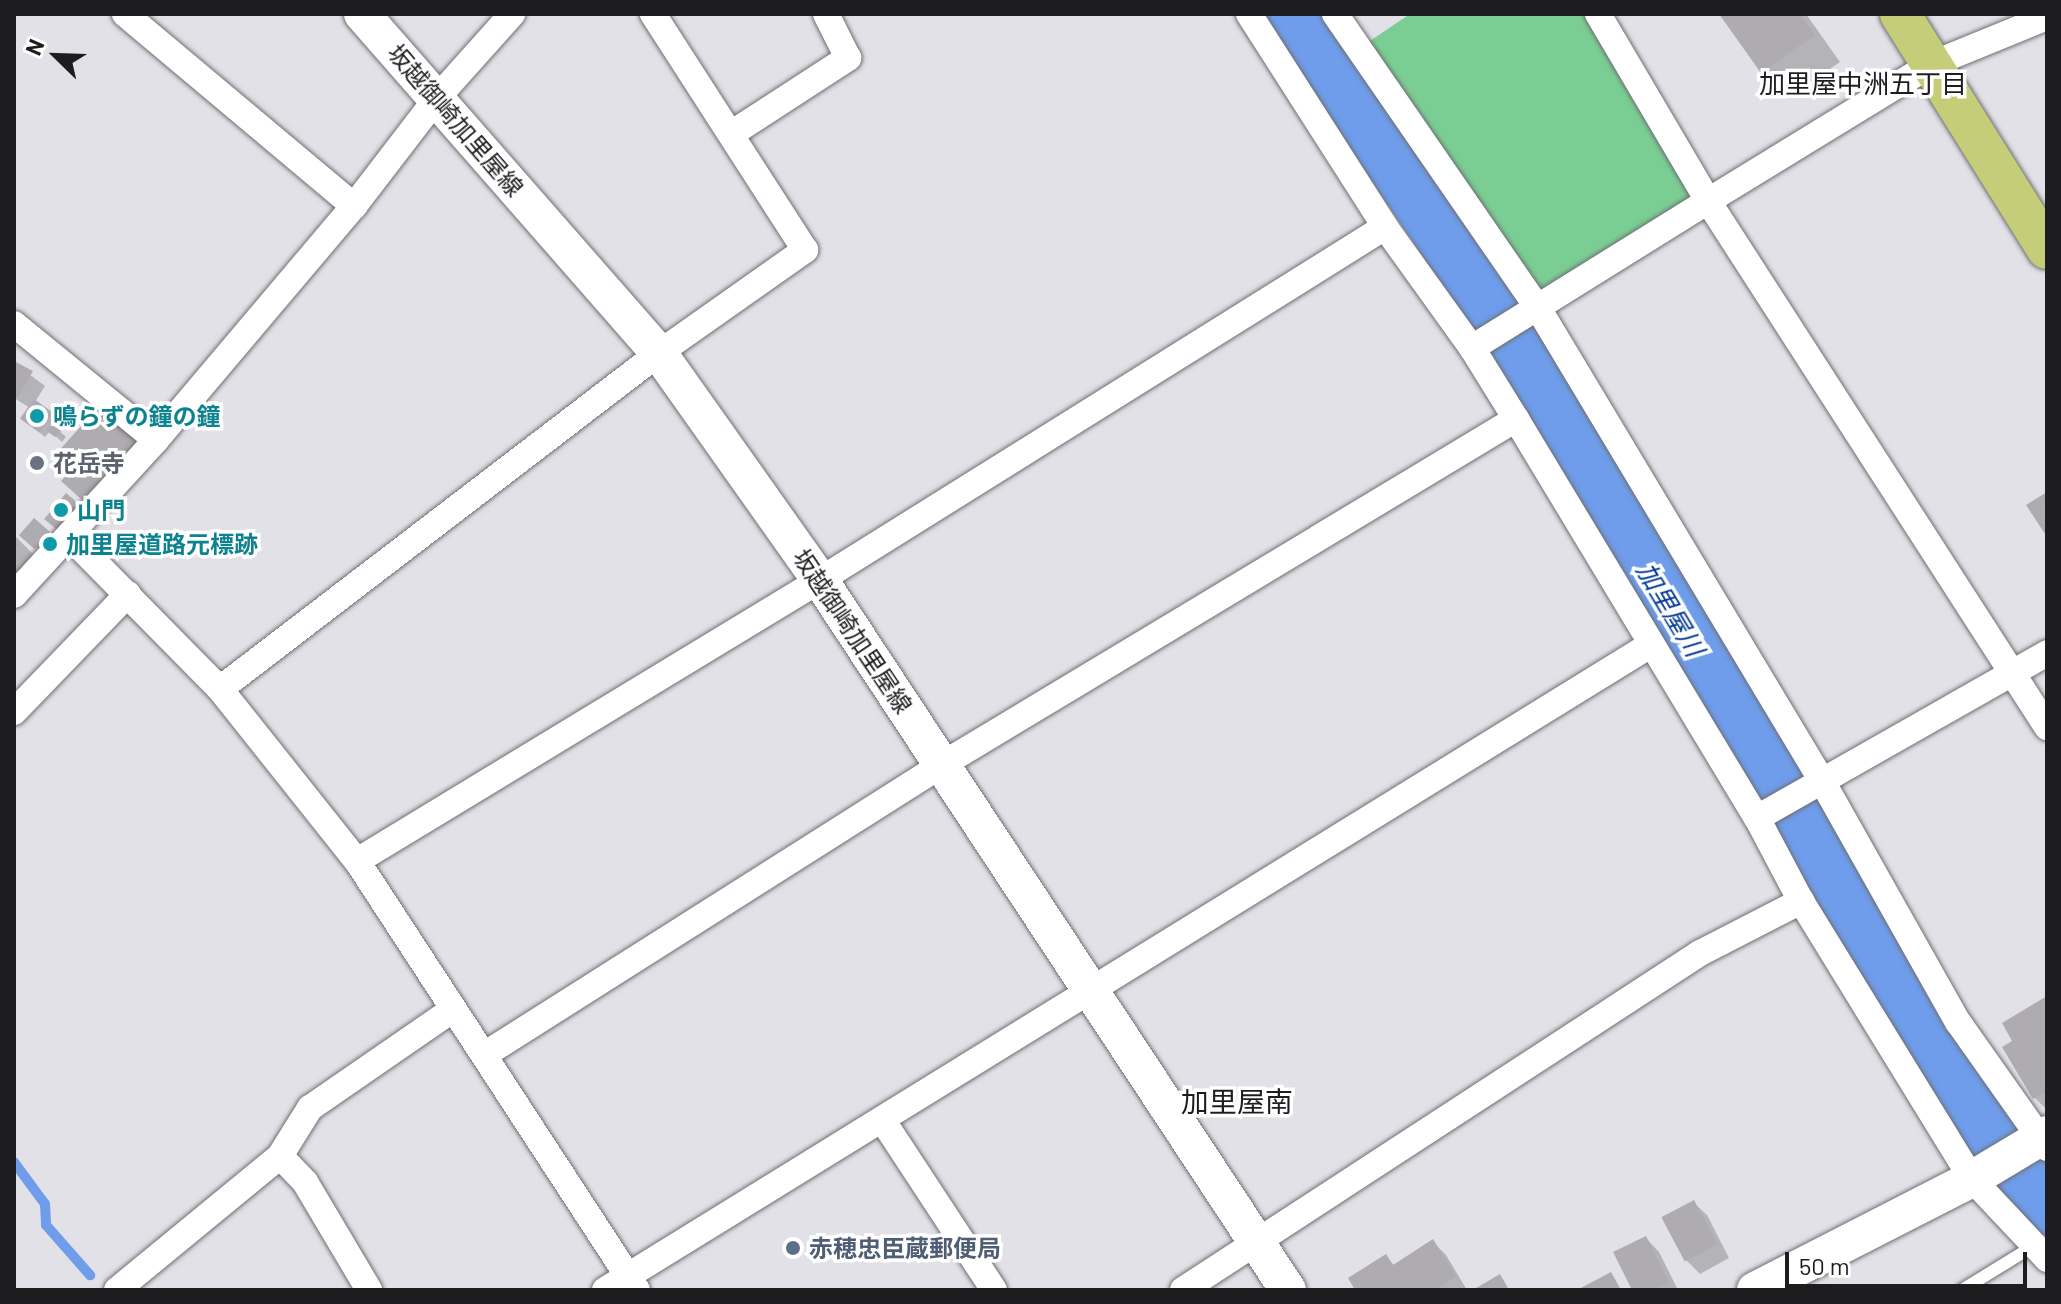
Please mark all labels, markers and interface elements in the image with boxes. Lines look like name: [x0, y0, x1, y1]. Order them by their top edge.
north arrow: [16, 16, 96, 96]
text: N: [19, 35, 49, 58]
street label: 坂越御崎加里屋線: [382, 38, 530, 202]
district label: 加里屋中洲五丁目: [1759, 67, 1967, 99]
place label: 鳴らずの鐘の鐘: [53, 402, 221, 430]
marker: 鳴らずの鐘の鐘: [28, 407, 46, 425]
place label: 花岳寺: [53, 449, 125, 477]
marker: 花岳寺: [28, 454, 46, 472]
place label: 山門: [77, 496, 125, 524]
marker: 山門: [52, 501, 70, 519]
place label: 加里屋道路元標跡: [66, 530, 258, 558]
marker: 加里屋道路元標跡: [41, 535, 59, 553]
street label: 坂越御崎加里屋線: [787, 543, 919, 719]
water label: 加里屋川: [1631, 556, 1711, 662]
district label: 加里屋南: [1181, 1084, 1293, 1118]
place label: 赤穂忠臣蔵郵便局: [809, 1234, 1001, 1262]
scale bar: [1789, 1236, 2031, 1286]
marker: 赤穂忠臣蔵郵便局: [784, 1239, 802, 1257]
text: 50 m: [1799, 1251, 1850, 1280]

